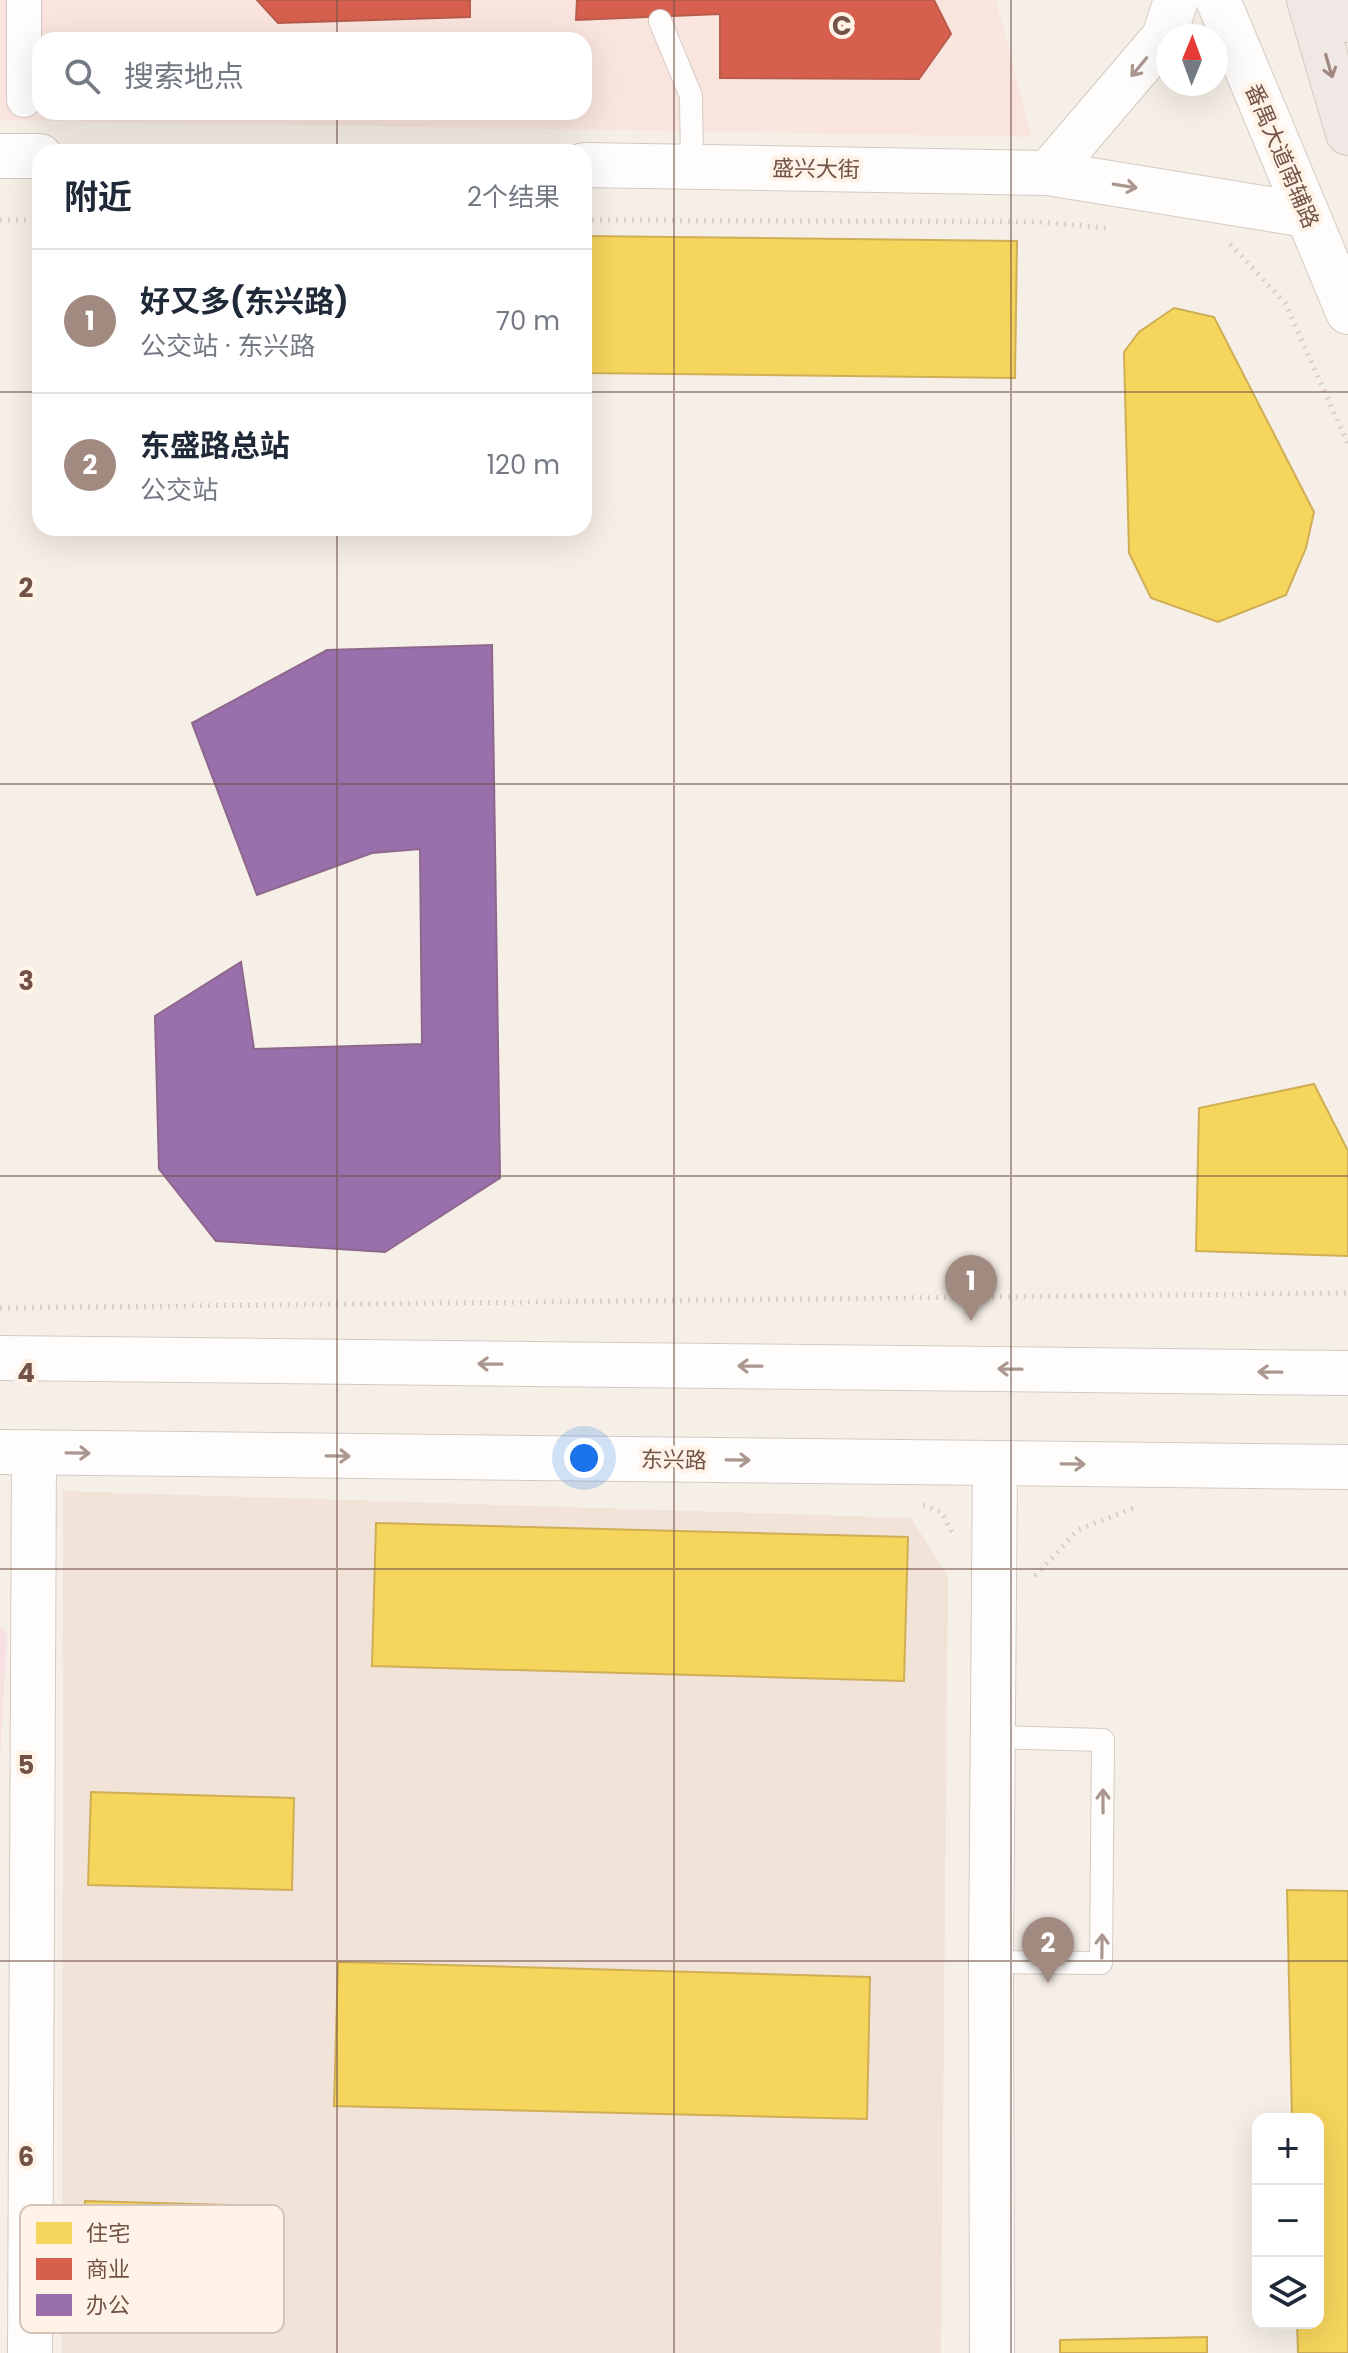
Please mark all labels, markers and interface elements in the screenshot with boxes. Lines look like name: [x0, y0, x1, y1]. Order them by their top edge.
text: C: [832, 8, 852, 44]
north arrow: [1156, 24, 1228, 96]
search box: [32, 32, 592, 120]
one-way arrow: [1322, 53, 1337, 79]
icon: search: [60, 54, 104, 98]
text: 搜索地点: [124, 55, 244, 98]
one-way arrow: [1130, 56, 1148, 77]
street label: 番禺大道南辅路: [1238, 79, 1326, 233]
street label: 盛兴大街: [772, 153, 860, 185]
text: 附近: [64, 173, 132, 221]
text: 2个结果: [467, 179, 560, 215]
one-way arrow: [1112, 179, 1137, 194]
text: 好又多(东兴路): [140, 280, 349, 323]
text: 1: [85, 303, 95, 339]
text: 70 m: [496, 303, 560, 339]
text: 公交站 · 东兴路: [140, 328, 315, 364]
text: 东盛路总站: [140, 424, 290, 467]
text: 2: [83, 447, 97, 483]
text: 120 m: [487, 447, 560, 483]
text: 公交站: [140, 472, 218, 508]
text: 2: [19, 570, 34, 606]
text: 3: [18, 963, 34, 999]
pin: 1: [945, 1255, 997, 1321]
text: 4: [17, 1355, 35, 1391]
one-way arrow: [477, 1356, 504, 1371]
one-way arrow: [737, 1359, 764, 1374]
one-way arrow: [997, 1361, 1024, 1377]
one-way arrow: [1257, 1364, 1284, 1380]
your location: [564, 1438, 604, 1478]
street label: 东兴路: [641, 1444, 707, 1476]
one-way arrow: [64, 1445, 91, 1461]
one-way arrow: [324, 1448, 351, 1464]
one-way arrow: [724, 1453, 751, 1468]
one-way arrow: [1059, 1456, 1086, 1472]
text: 5: [18, 1747, 34, 1783]
one-way arrow: [1095, 1788, 1111, 1815]
pin: 2: [1022, 1917, 1074, 1983]
one-way arrow: [1094, 1933, 1109, 1960]
map controls: [1252, 2113, 1324, 2329]
button: +: [1252, 2113, 1324, 2185]
text: 6: [18, 2139, 34, 2175]
button: −: [1252, 2185, 1324, 2257]
legend: [20, 2205, 284, 2333]
text: 住宅: [86, 2218, 130, 2249]
text: 商业: [86, 2254, 130, 2285]
button: layers: [1252, 2257, 1324, 2329]
text: 办公: [86, 2290, 130, 2321]

